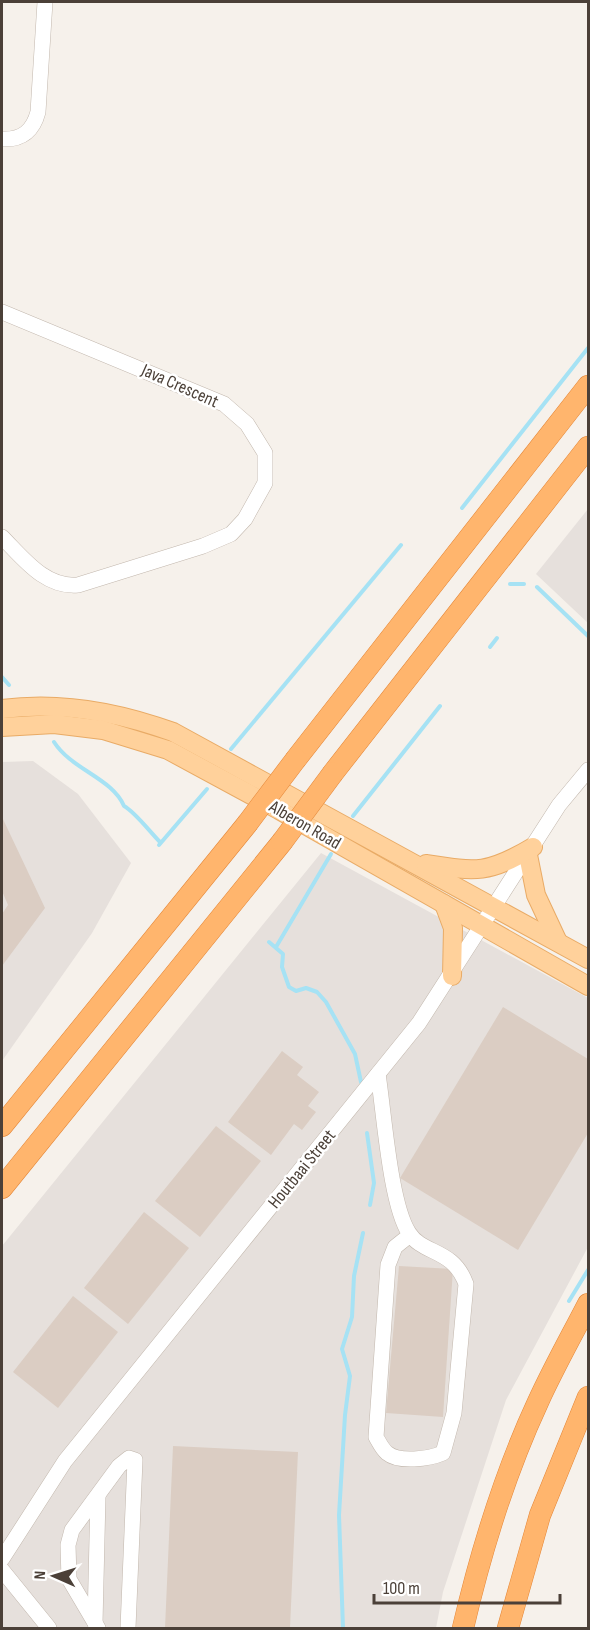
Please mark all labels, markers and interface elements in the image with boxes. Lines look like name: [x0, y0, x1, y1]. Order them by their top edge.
street label: Java Crescent: [137, 359, 222, 412]
street label: Alberon Road: [265, 796, 344, 854]
street label: Houtbaai Street: [264, 1125, 340, 1213]
north arrow: [24, 1546, 84, 1606]
scale bar: [374, 1567, 560, 1605]
text: N: [31, 1571, 50, 1580]
text: 100 m: [383, 1578, 420, 1599]

